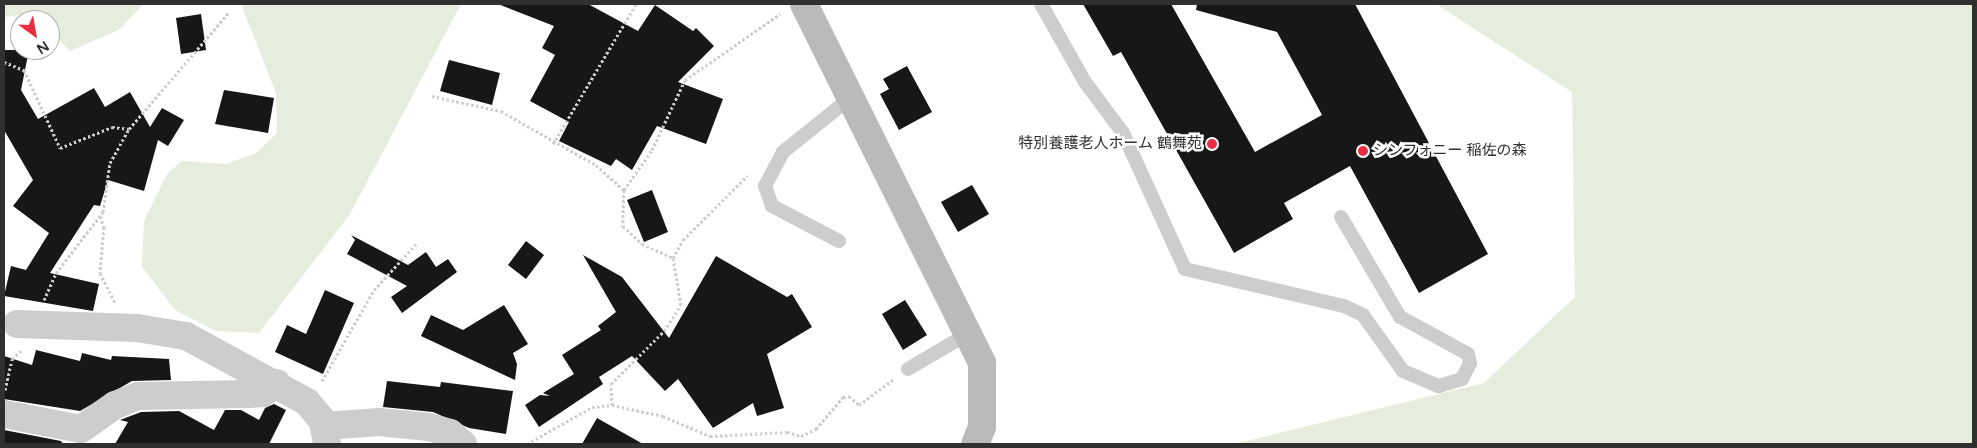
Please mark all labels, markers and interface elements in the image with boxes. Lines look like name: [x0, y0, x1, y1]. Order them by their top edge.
north arrow: [10, 10, 60, 60]
text: N: [33, 37, 52, 57]
place label: 特別養護老人ホーム 鶴舞苑: [1018, 135, 1202, 153]
marker: 特別養護老人ホーム 鶴舞苑: [1206, 138, 1218, 150]
place label: シンフォニー 稲佐の森: [1373, 142, 1527, 160]
marker: シンフォニー 稲佐の森: [1357, 145, 1369, 157]

